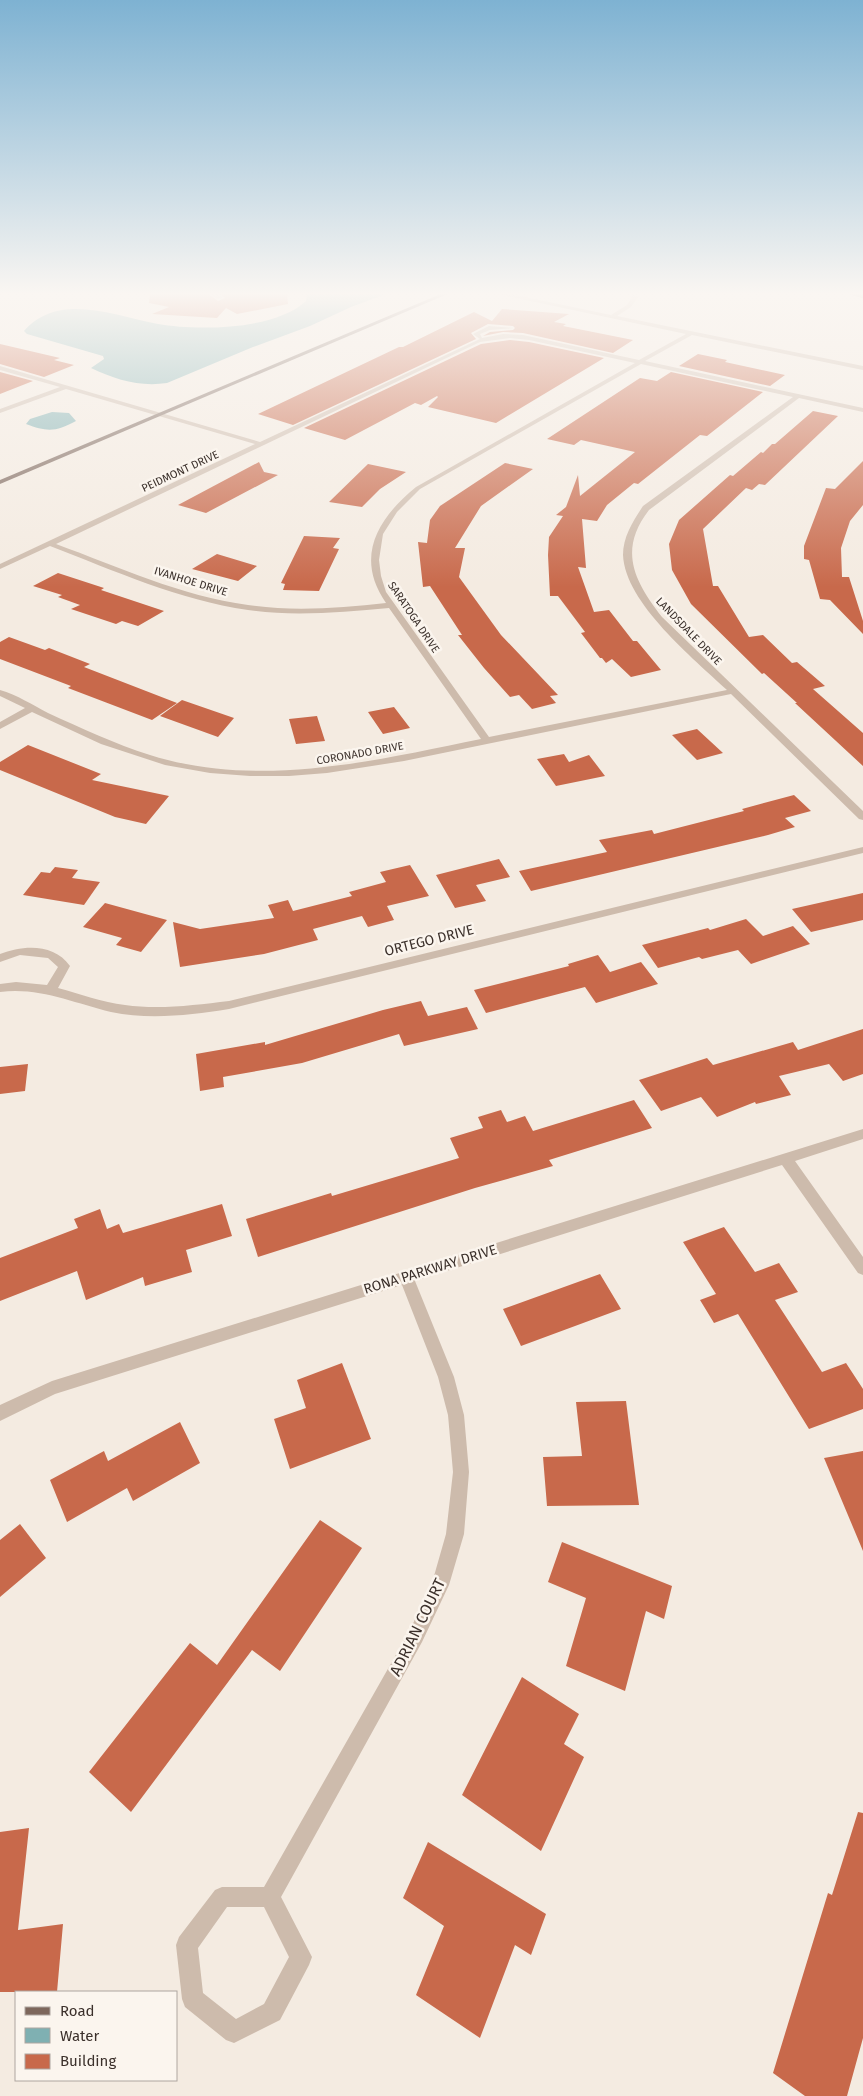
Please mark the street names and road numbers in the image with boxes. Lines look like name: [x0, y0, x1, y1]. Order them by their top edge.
street label: PEIDMONT DRIVE: [140, 448, 221, 495]
street label: IVANHOE DRIVE: [153, 564, 229, 599]
street label: SARATOGA DRIVE: [385, 579, 442, 655]
street label: LANDSDALE DRIVE: [653, 595, 724, 668]
street label: CORONADO DRIVE: [316, 739, 405, 768]
street label: ORTEGO DRIVE: [383, 921, 476, 960]
street label: RONA PARKWAY DRIVE: [361, 1241, 499, 1298]
street label: ADRIAN COURT: [386, 1575, 450, 1679]

